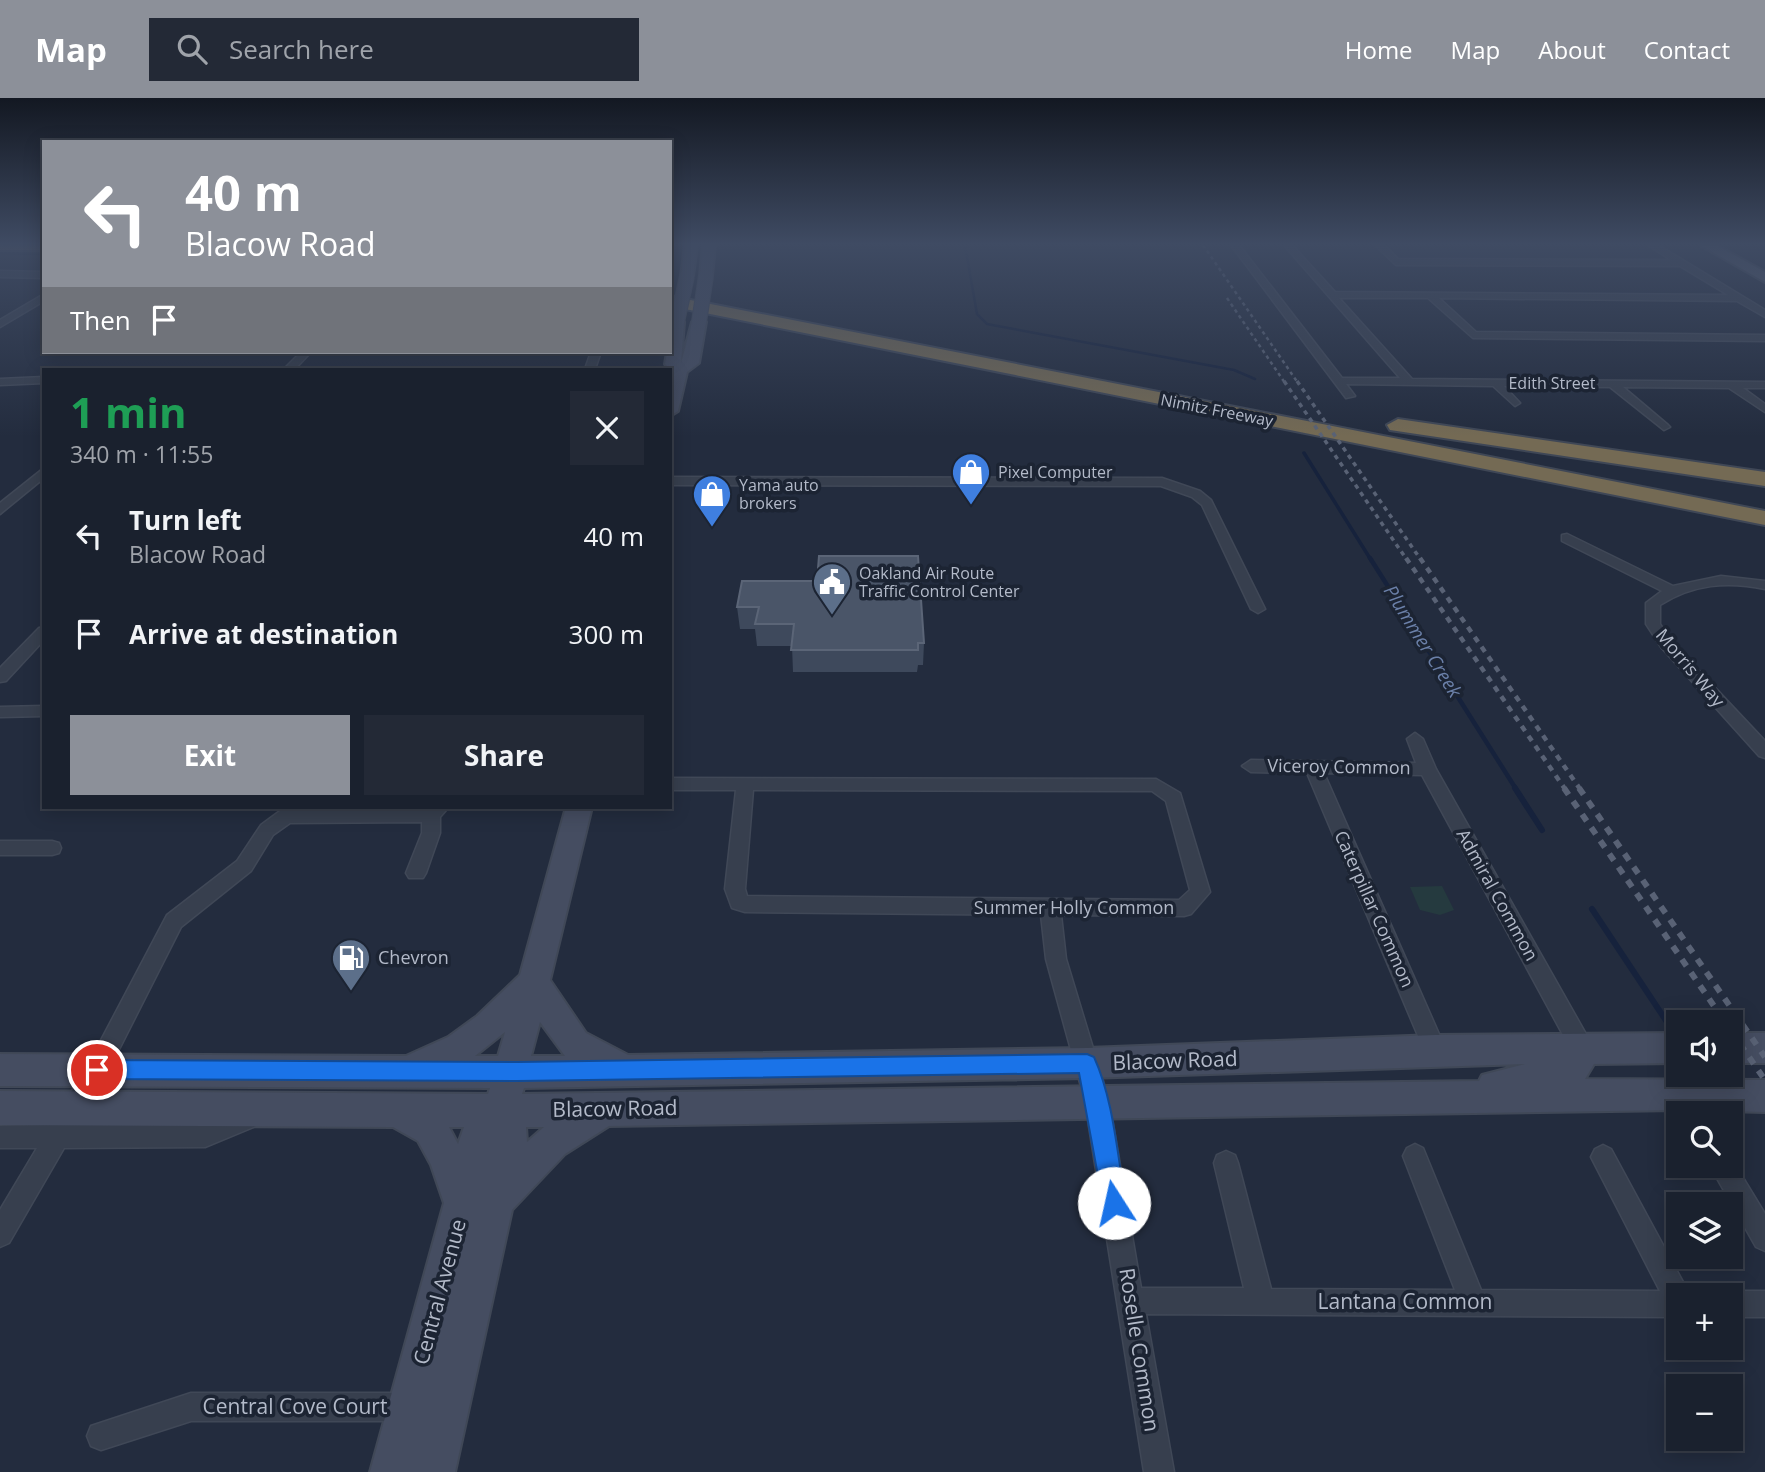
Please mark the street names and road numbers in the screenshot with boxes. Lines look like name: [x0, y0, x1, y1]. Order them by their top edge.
street label: Edith Street: [1508, 372, 1596, 394]
street label: Nimitz Freeway: [1159, 388, 1276, 432]
street label: Morris Way: [1651, 623, 1731, 712]
street label: Viceroy Common: [1267, 753, 1411, 779]
street label: Admiral Common: [1452, 824, 1544, 965]
street label: Caterpillar Common: [1330, 826, 1420, 991]
street label: Summer Holly Common: [974, 895, 1174, 919]
street label: Blacow Road: [1112, 1044, 1238, 1076]
street label: Blacow Road: [552, 1093, 678, 1123]
street label: Central Avenue: [406, 1216, 472, 1368]
street label: Roselle Common: [1113, 1266, 1167, 1434]
street label: Lantana Common: [1318, 1287, 1492, 1315]
street label: Central Cove Court: [203, 1392, 387, 1420]

